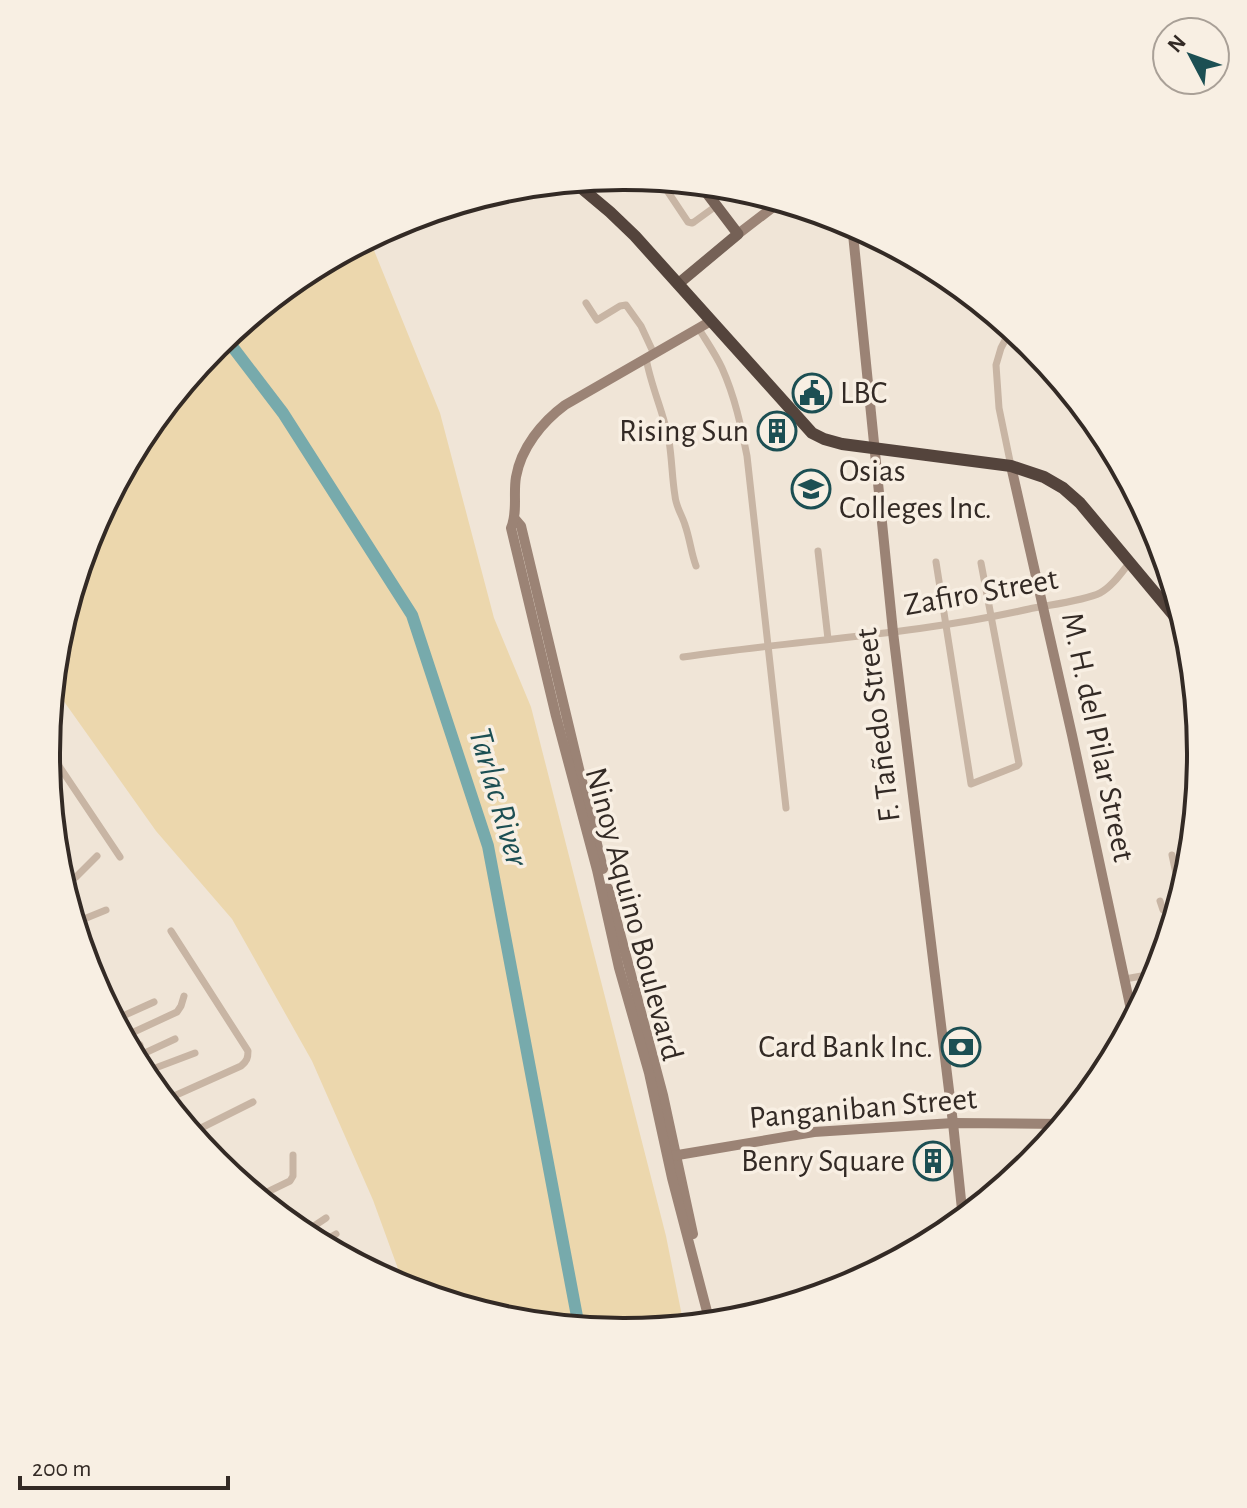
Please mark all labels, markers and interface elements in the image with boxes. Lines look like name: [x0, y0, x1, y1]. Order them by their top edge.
north arrow: [1151, 16, 1231, 96]
text: N: [1163, 31, 1190, 57]
public building icon: LBC: [791, 372, 833, 414]
place label: LBC: [840, 377, 887, 409]
building icon: Rising Sun: [756, 410, 798, 452]
place label: Rising Sun: [619, 415, 749, 447]
place label: Osias Colleges Inc.: [839, 455, 992, 524]
school or university icon: Osias Colleges Inc.: [790, 468, 832, 510]
street label: Zafiro Street: [902, 563, 1060, 621]
street label: M. H. del Pilar Street: [1056, 610, 1140, 864]
street label: F. Tañedo Street: [850, 626, 906, 824]
water label: Tarlac River: [462, 724, 534, 871]
street label: Ninoy Aquino Boulevard: [579, 764, 689, 1064]
bank icon: Card Bank Inc.: [940, 1026, 982, 1068]
place label: Card Bank Inc.: [758, 1031, 933, 1063]
street label: Panganiban Street: [748, 1082, 978, 1134]
building icon: Benry Square: [912, 1140, 954, 1182]
place label: Benry Square: [741, 1145, 905, 1177]
scale bar: [20, 1440, 228, 1490]
text: 200 m: [32, 1457, 91, 1481]

